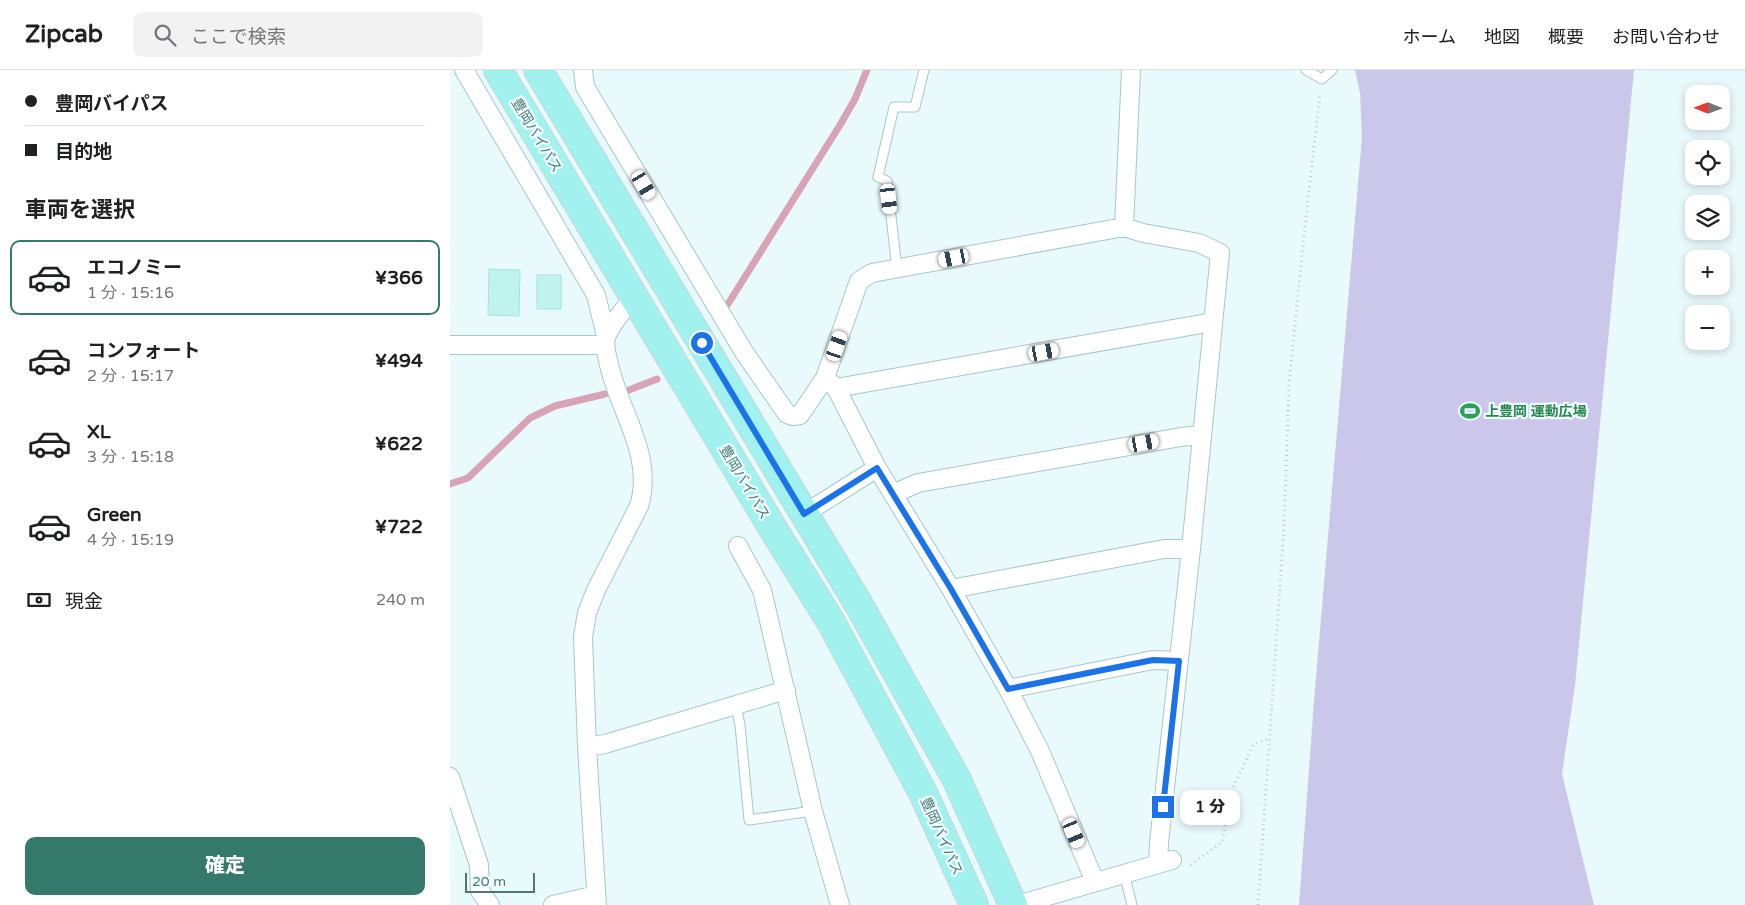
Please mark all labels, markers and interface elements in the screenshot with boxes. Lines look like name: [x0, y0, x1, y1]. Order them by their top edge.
search box: [133, 12, 483, 57]
text: Zipcab: [25, 20, 103, 49]
icon: search: [151, 21, 179, 49]
text: ここで検索: [191, 26, 286, 48]
text: ホーム: [1403, 26, 1456, 48]
text: 地図: [1484, 26, 1520, 48]
text: 概要: [1548, 26, 1584, 48]
text: お問い合わせ: [1612, 26, 1720, 48]
north arrow: [1685, 85, 1730, 130]
map controls: [1685, 85, 1730, 350]
text: 豊岡バイパス: [55, 93, 169, 115]
street label: 豊岡バイパス: [508, 95, 565, 176]
button: locate: [1685, 140, 1730, 185]
text: 目的地: [55, 141, 112, 163]
car: [629, 168, 658, 202]
car: [879, 183, 898, 215]
button: layers: [1685, 195, 1730, 240]
text: 車両を選択: [25, 197, 135, 223]
car: [937, 248, 970, 268]
button: +: [1685, 250, 1730, 295]
icon: car: [27, 255, 72, 300]
text: エコノミー: [87, 257, 182, 279]
text: ¥366: [375, 267, 423, 289]
text: 1 分 · 15:16: [87, 283, 174, 303]
button: −: [1685, 305, 1730, 350]
car: [825, 329, 848, 363]
route start: [691, 332, 713, 354]
icon: car: [27, 338, 72, 383]
text: コンフォート: [87, 340, 200, 362]
car: [1027, 342, 1060, 362]
text: ¥494: [375, 350, 423, 372]
text: 2 分 · 15:17: [87, 366, 174, 386]
sports icon: 上豊岡 運動広場: [1459, 400, 1481, 422]
place label: 上豊岡 運動広場: [1485, 403, 1587, 420]
icon: car: [27, 421, 72, 466]
text: XL: [87, 421, 111, 443]
text: ¥622: [375, 433, 423, 455]
car: [1127, 433, 1160, 453]
street label: 豊岡バイパス: [716, 442, 773, 523]
text: 3 分 · 15:18: [87, 447, 174, 467]
icon: car: [27, 504, 72, 549]
text: Green: [87, 504, 141, 526]
text: ¥722: [375, 516, 423, 538]
text: 4 分 · 15:19: [87, 530, 174, 550]
icon: cash: [25, 586, 53, 614]
text: 240 m: [376, 590, 425, 610]
text: 現金: [65, 591, 103, 613]
callout: 1 分: [1180, 790, 1240, 824]
street label: 豊岡バイパス: [917, 794, 966, 878]
route end: [1152, 796, 1174, 818]
text: 1 分: [1195, 797, 1225, 817]
car: [1061, 816, 1086, 850]
button: 確定: [25, 837, 425, 895]
scale bar: [465, 870, 535, 893]
text: 20 m: [472, 873, 506, 890]

